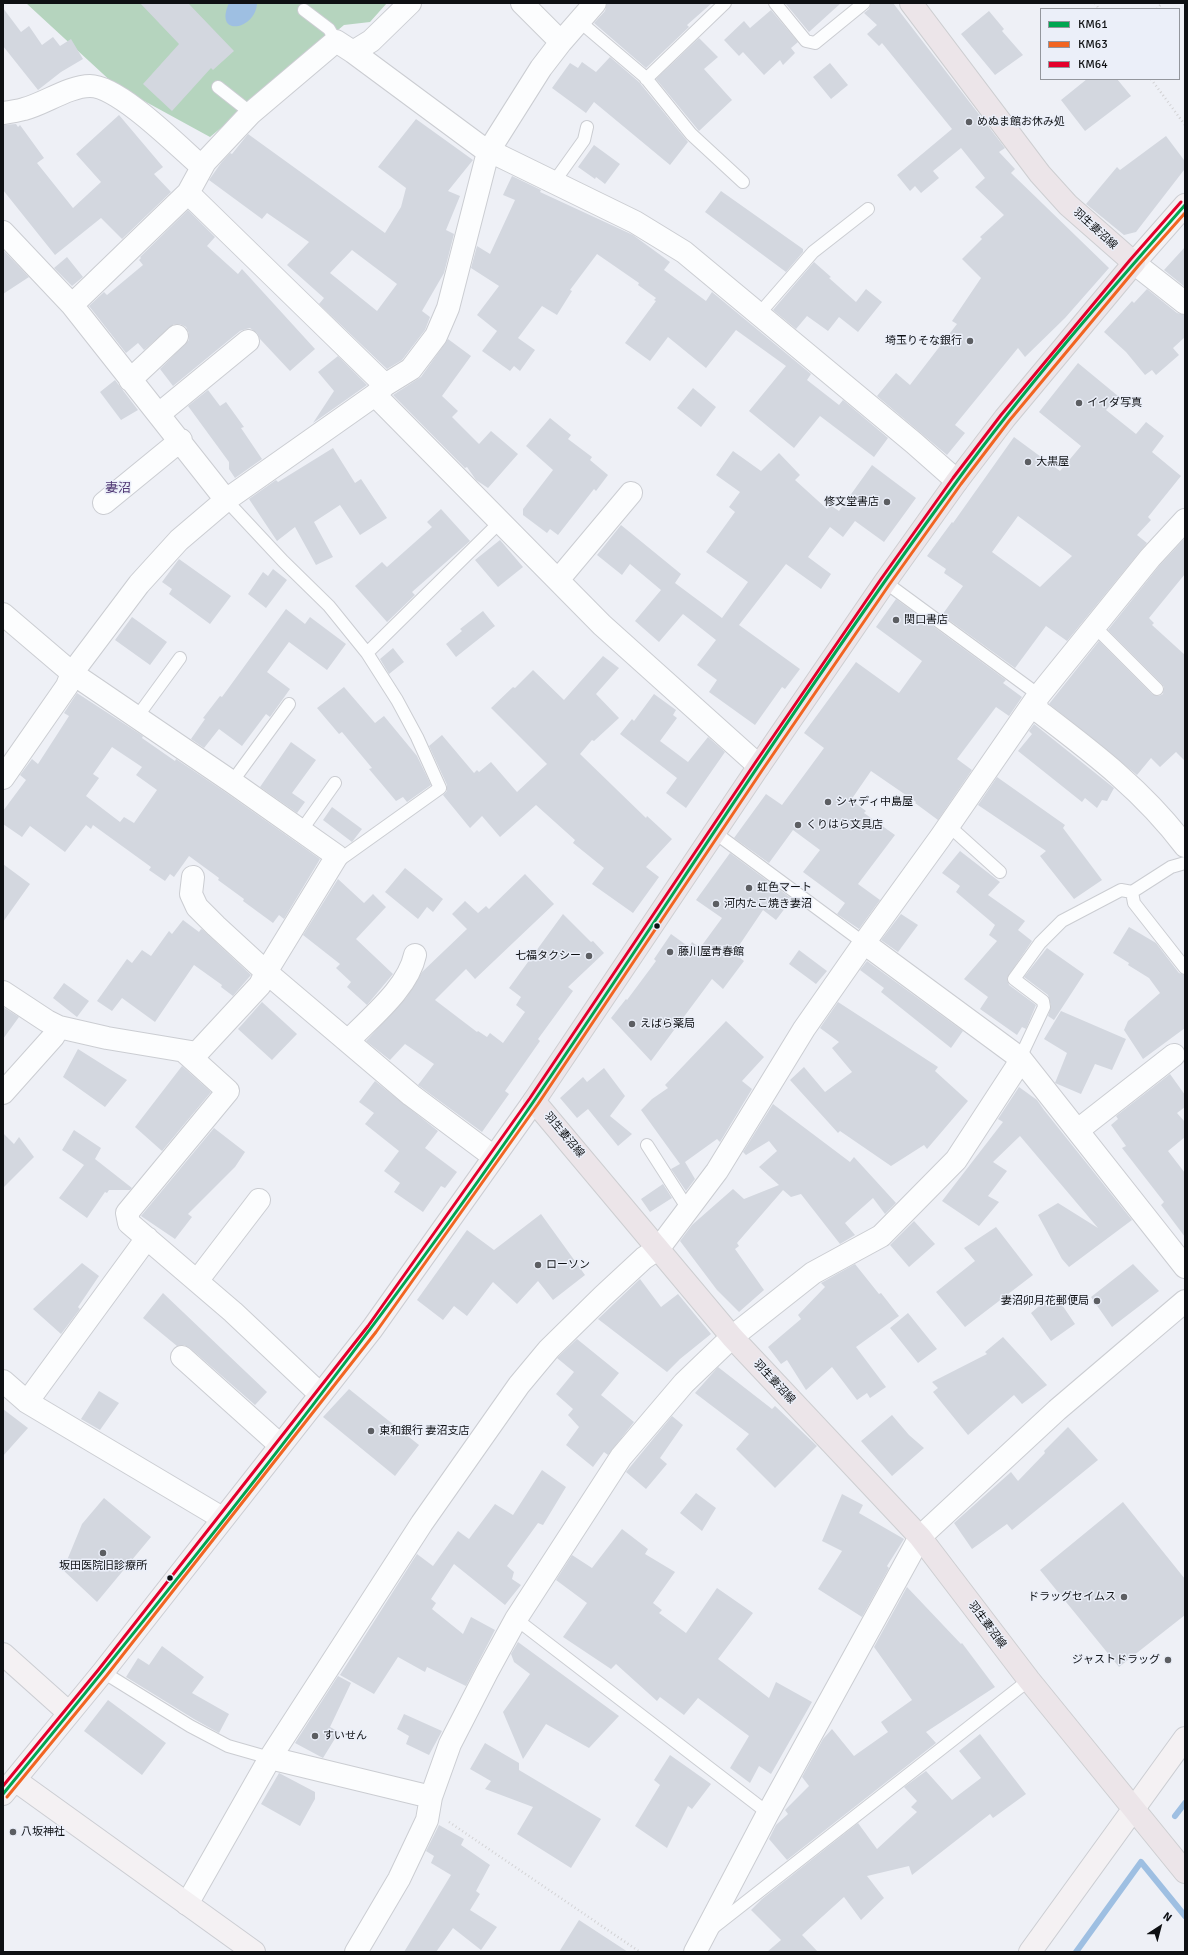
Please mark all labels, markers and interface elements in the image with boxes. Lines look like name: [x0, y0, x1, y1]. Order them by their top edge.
legend: [1040, 8, 1180, 80]
text: KM61: [1078, 17, 1108, 32]
text: KM63: [1078, 37, 1108, 52]
text: KM64: [1078, 57, 1108, 72]
place label: めぬま館お休み処: [977, 115, 1065, 129]
marker: めぬま館お休み処: [964, 117, 974, 127]
street label: 羽生妻沼線: [1070, 206, 1120, 252]
place label: 埼玉りそな銀行: [885, 334, 962, 348]
marker: 埼玉りそな銀行: [965, 336, 975, 346]
place label: イイダ写真: [1087, 396, 1142, 410]
marker: イイダ写真: [1074, 398, 1084, 408]
place label: 大黒屋: [1036, 455, 1069, 469]
marker: 大黒屋: [1023, 457, 1033, 467]
district label: 妻沼: [105, 481, 131, 497]
place label: 修文堂書店: [824, 495, 879, 509]
marker: 修文堂書店: [882, 497, 892, 507]
place label: 関口書店: [904, 613, 948, 627]
marker: 関口書店: [891, 615, 901, 625]
place label: シャディ中島屋: [836, 795, 913, 809]
marker: シャディ中島屋: [823, 797, 833, 807]
place label: くりはら文具店: [806, 818, 883, 832]
marker: くりはら文具店: [793, 820, 803, 830]
place label: 虹色マート: [757, 881, 812, 895]
marker: 虹色マート: [744, 883, 754, 893]
place label: 河内たこ焼き妻沼: [724, 897, 812, 911]
marker: 河内たこ焼き妻沼: [711, 899, 721, 909]
unlabelled marker: [652, 921, 662, 931]
place label: 藤川屋青春館: [678, 945, 744, 959]
marker: 藤川屋青春館: [665, 947, 675, 957]
place label: 七福タクシー: [515, 949, 581, 963]
marker: 七福タクシー: [584, 951, 594, 961]
place label: えばら薬局: [640, 1017, 695, 1031]
marker: えばら薬局: [627, 1019, 637, 1029]
street label: 羽生妻沼線: [541, 1110, 587, 1160]
place label: ローソン: [546, 1258, 590, 1272]
marker: ローソン: [533, 1260, 543, 1270]
place label: 妻沼卯月花郵便局: [1001, 1294, 1089, 1308]
marker: 妻沼卯月花郵便局: [1092, 1296, 1102, 1306]
street label: 羽生妻沼線: [750, 1357, 798, 1407]
place label: 東和銀行 妻沼支店: [379, 1424, 469, 1438]
marker: 東和銀行 妻沼支店: [366, 1426, 376, 1436]
marker: 坂田医院旧診療所: [98, 1548, 108, 1558]
place label: 坂田医院旧診療所: [59, 1559, 147, 1573]
unlabelled marker: [165, 1573, 175, 1583]
place label: ドラッグセイムス: [1028, 1590, 1116, 1604]
marker: ドラッグセイムス: [1119, 1592, 1129, 1602]
street label: 羽生妻沼線: [965, 1599, 1009, 1651]
place label: ジャストドラッグ: [1072, 1653, 1160, 1667]
marker: ジャストドラッグ: [1163, 1655, 1173, 1665]
place label: すいせん: [323, 1729, 367, 1743]
marker: すいせん: [310, 1731, 320, 1741]
place label: 八坂神社: [21, 1825, 65, 1839]
marker: 八坂神社: [8, 1827, 18, 1837]
north arrow: [1140, 1907, 1180, 1947]
text: N: [1160, 1909, 1174, 1924]

